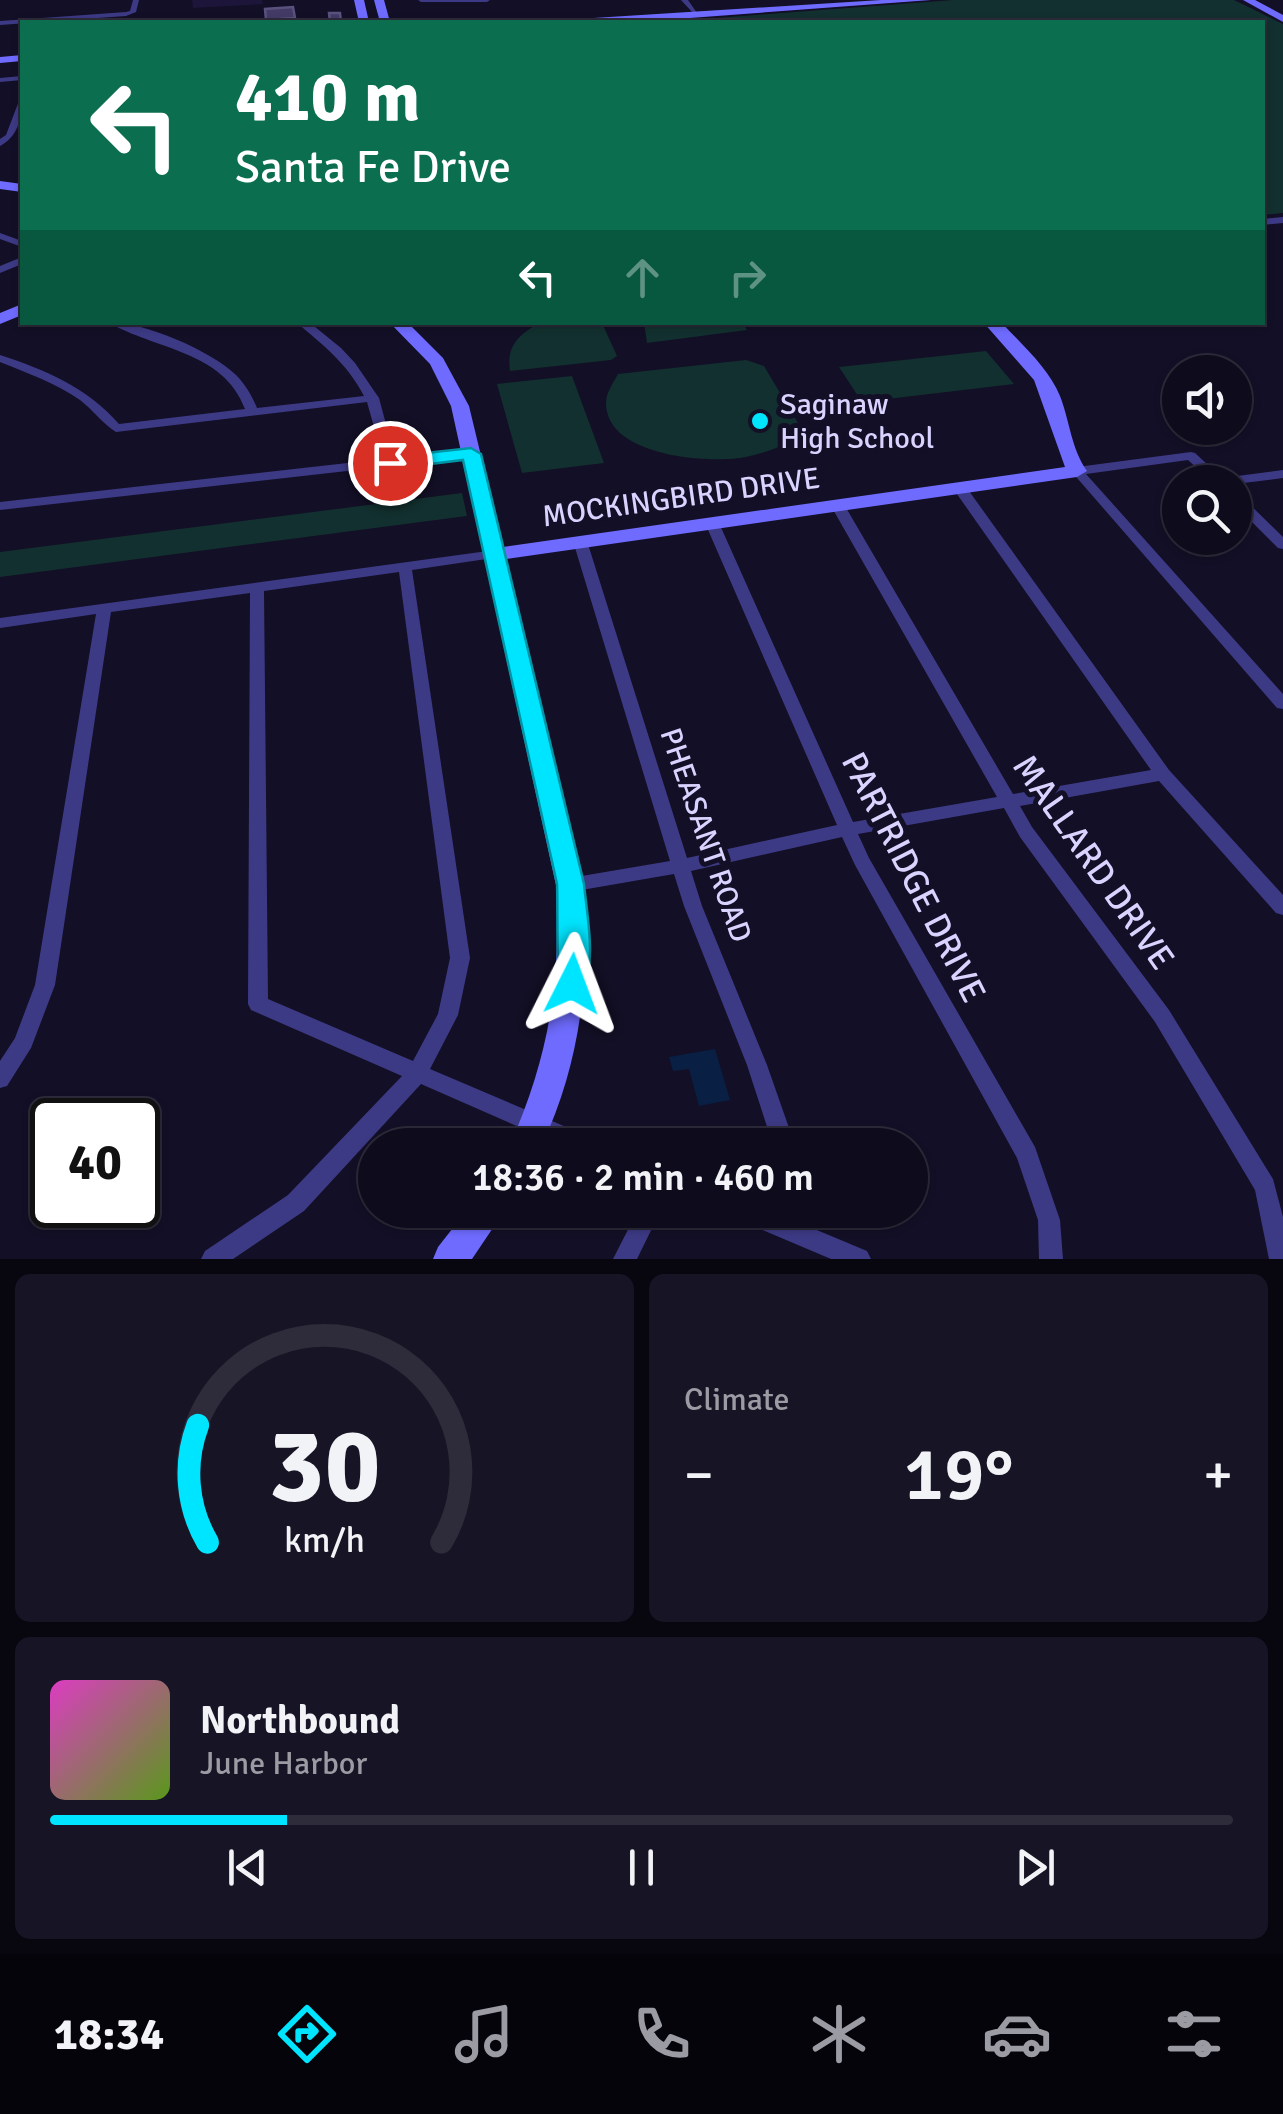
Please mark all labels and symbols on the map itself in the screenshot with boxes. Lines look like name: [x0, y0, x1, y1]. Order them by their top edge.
place label: Saginaw High School: [780, 386, 934, 457]
marker: Saginaw High School: [749, 410, 771, 432]
pin: [348, 421, 433, 506]
street label: MOCKINGBIRD DRIVE: [540, 460, 822, 535]
street label: PHEASANT ROAD: [652, 723, 759, 947]
street label: PARTRIDGE DRIVE: [832, 745, 995, 1009]
street label: MALLARD DRIVE: [1004, 747, 1184, 978]
position arrow: [520, 932, 624, 1036]
speed limit sign: 40: [30, 1098, 160, 1228]

